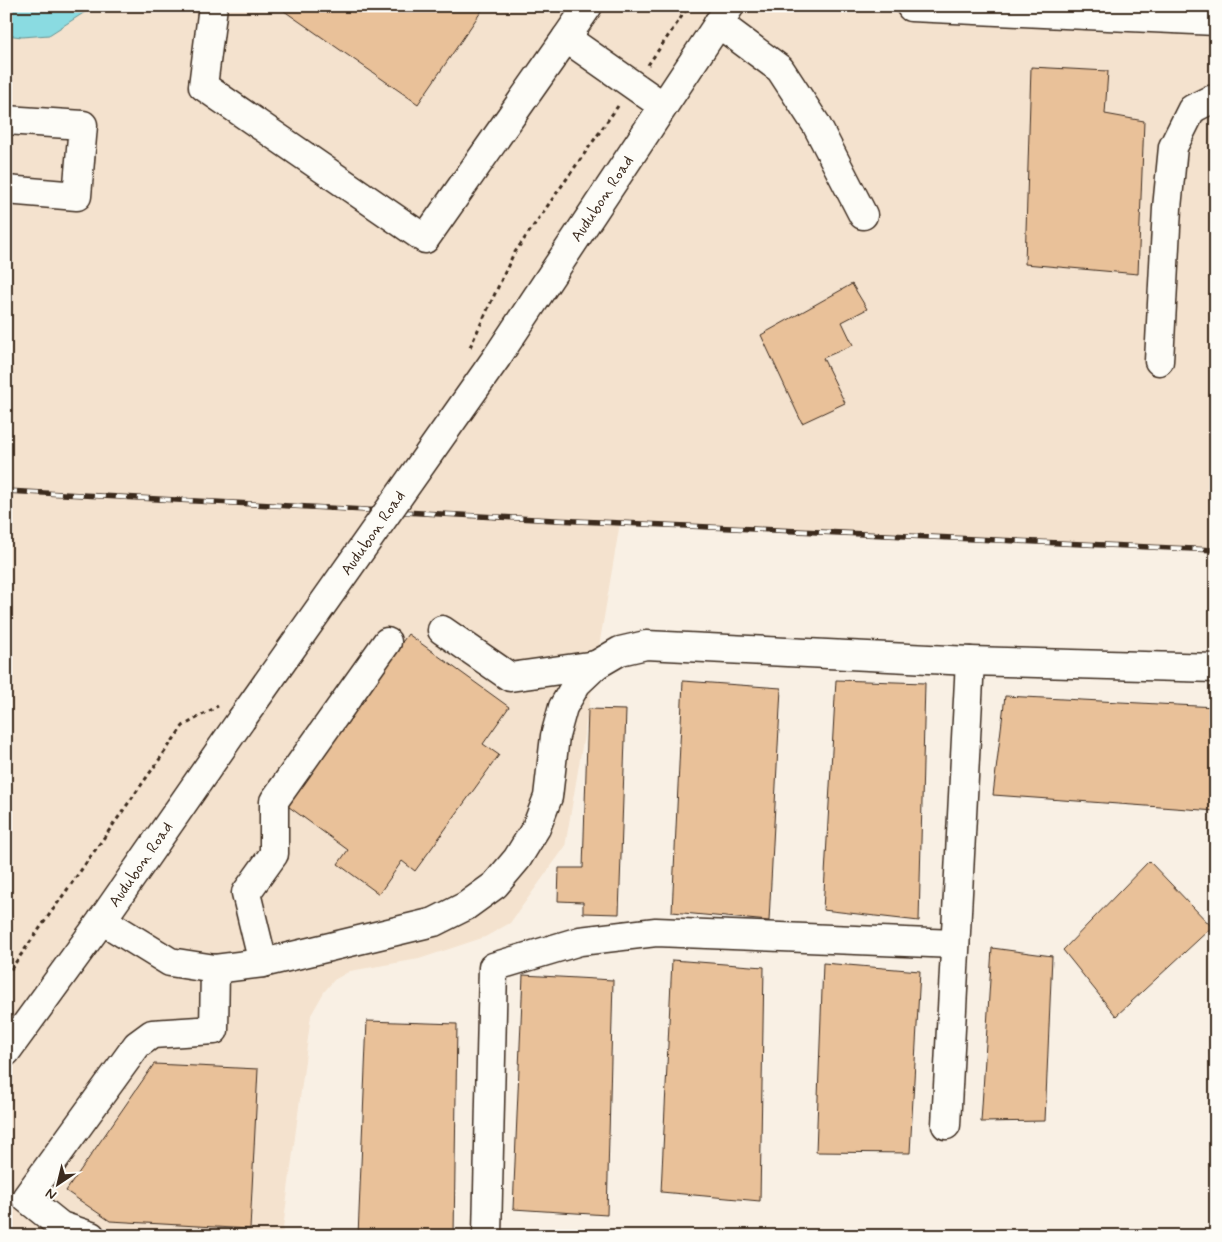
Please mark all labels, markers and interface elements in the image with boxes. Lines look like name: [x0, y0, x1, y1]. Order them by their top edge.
street label: Audubon Road: [566, 152, 638, 246]
street label: Audubon Road: [336, 486, 410, 579]
street label: Audubon Road: [104, 818, 178, 911]
north arrow: [32, 1160, 82, 1210]
text: N: [42, 1184, 60, 1204]

